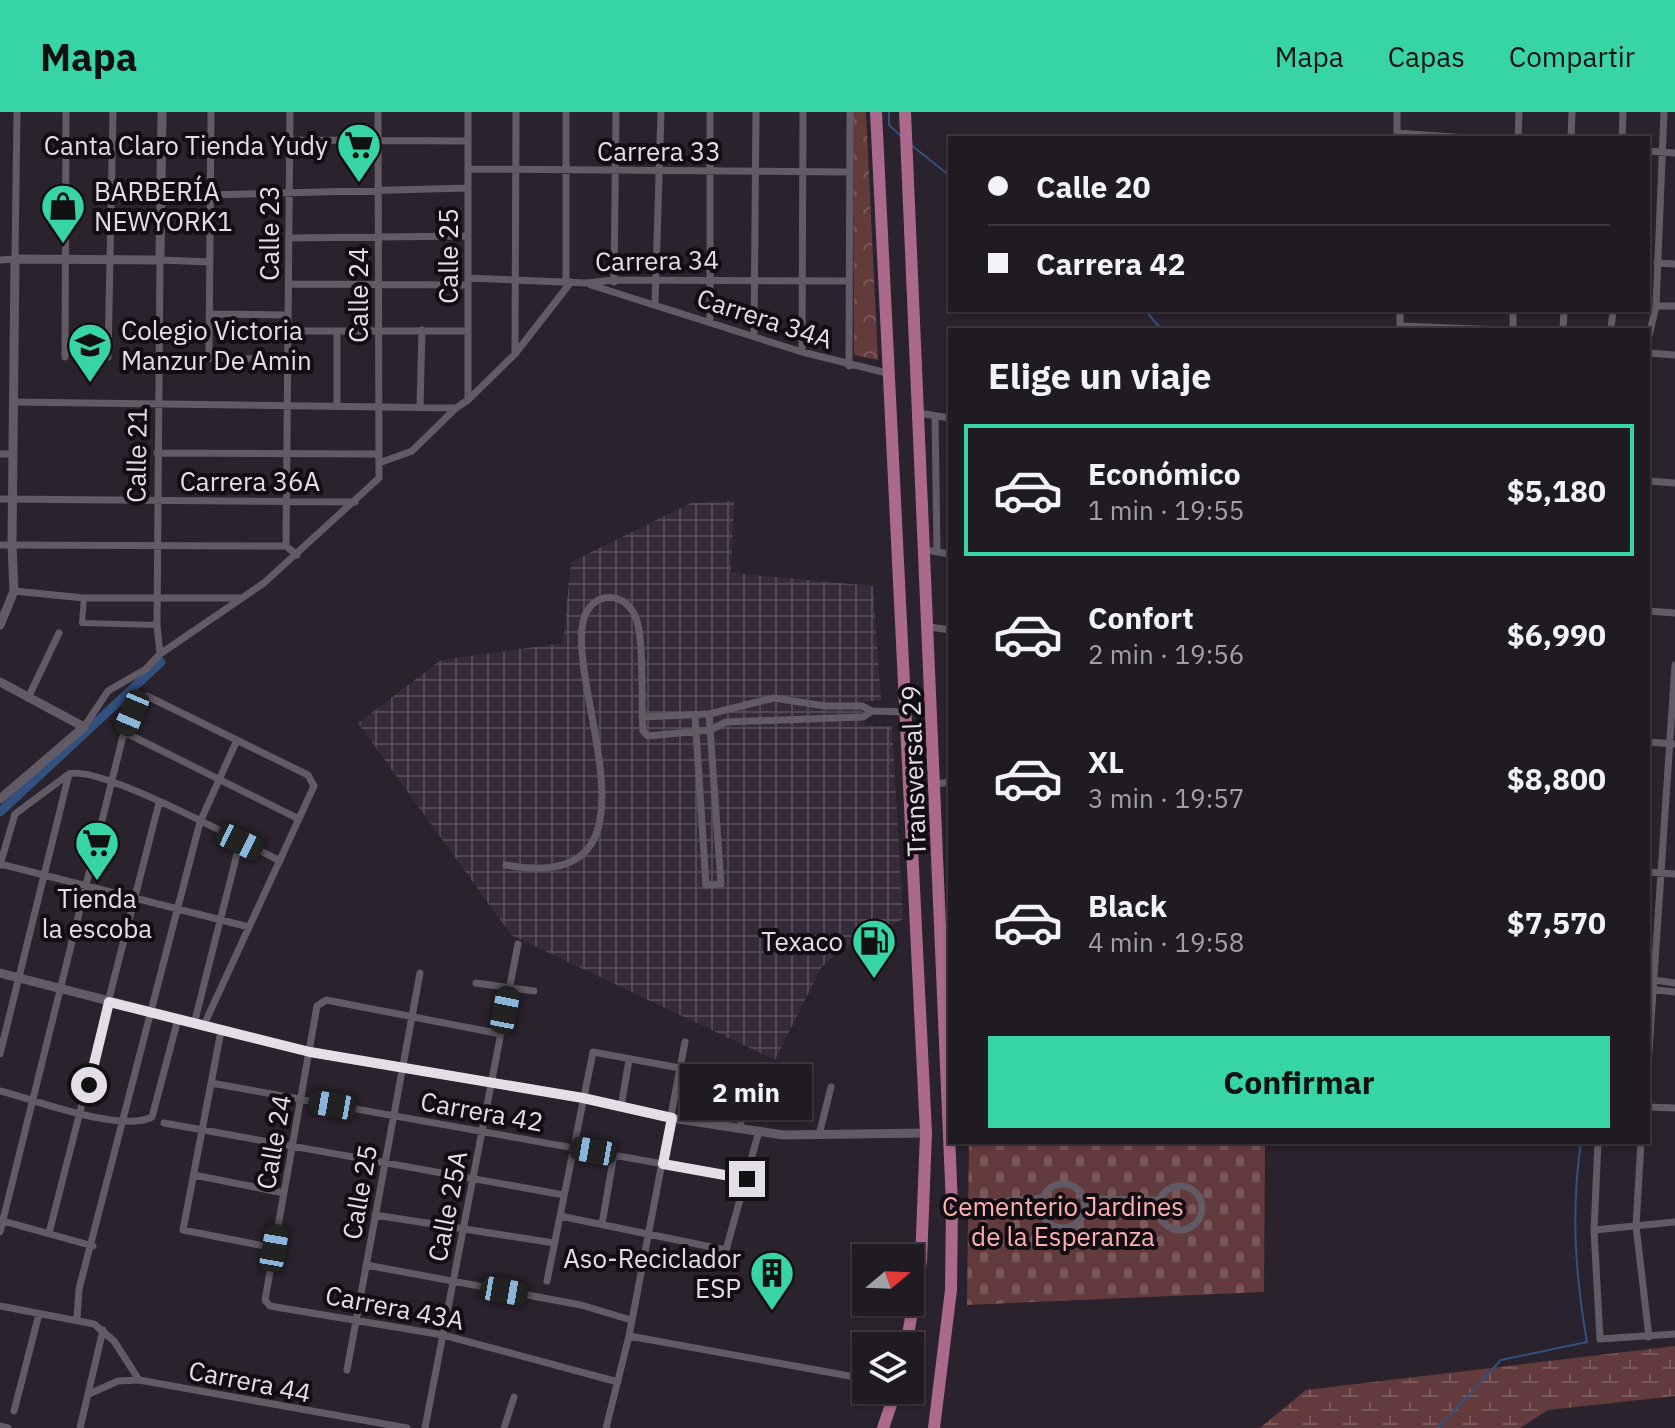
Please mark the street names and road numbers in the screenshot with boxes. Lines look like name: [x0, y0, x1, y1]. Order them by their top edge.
street label: Carrera 33: [597, 134, 721, 168]
street label: Calle 23: [252, 185, 286, 281]
street label: Calle 25: [431, 208, 465, 304]
street label: Carrera 34: [595, 242, 719, 278]
street label: Calle 24: [341, 247, 375, 343]
street label: Carrera 34A: [693, 280, 837, 356]
street label: Calle 21: [118, 407, 154, 503]
street label: Carrera 36A: [180, 464, 321, 498]
street label: Transversal 29: [893, 685, 933, 857]
street label: Carrera 42: [418, 1083, 546, 1139]
street label: Calle 24: [248, 1092, 298, 1192]
street label: Calle 25: [334, 1142, 384, 1242]
street label: Calle 25A: [420, 1147, 474, 1264]
street label: Carrera 43A: [323, 1277, 468, 1337]
street label: Carrera 44: [186, 1352, 314, 1410]

